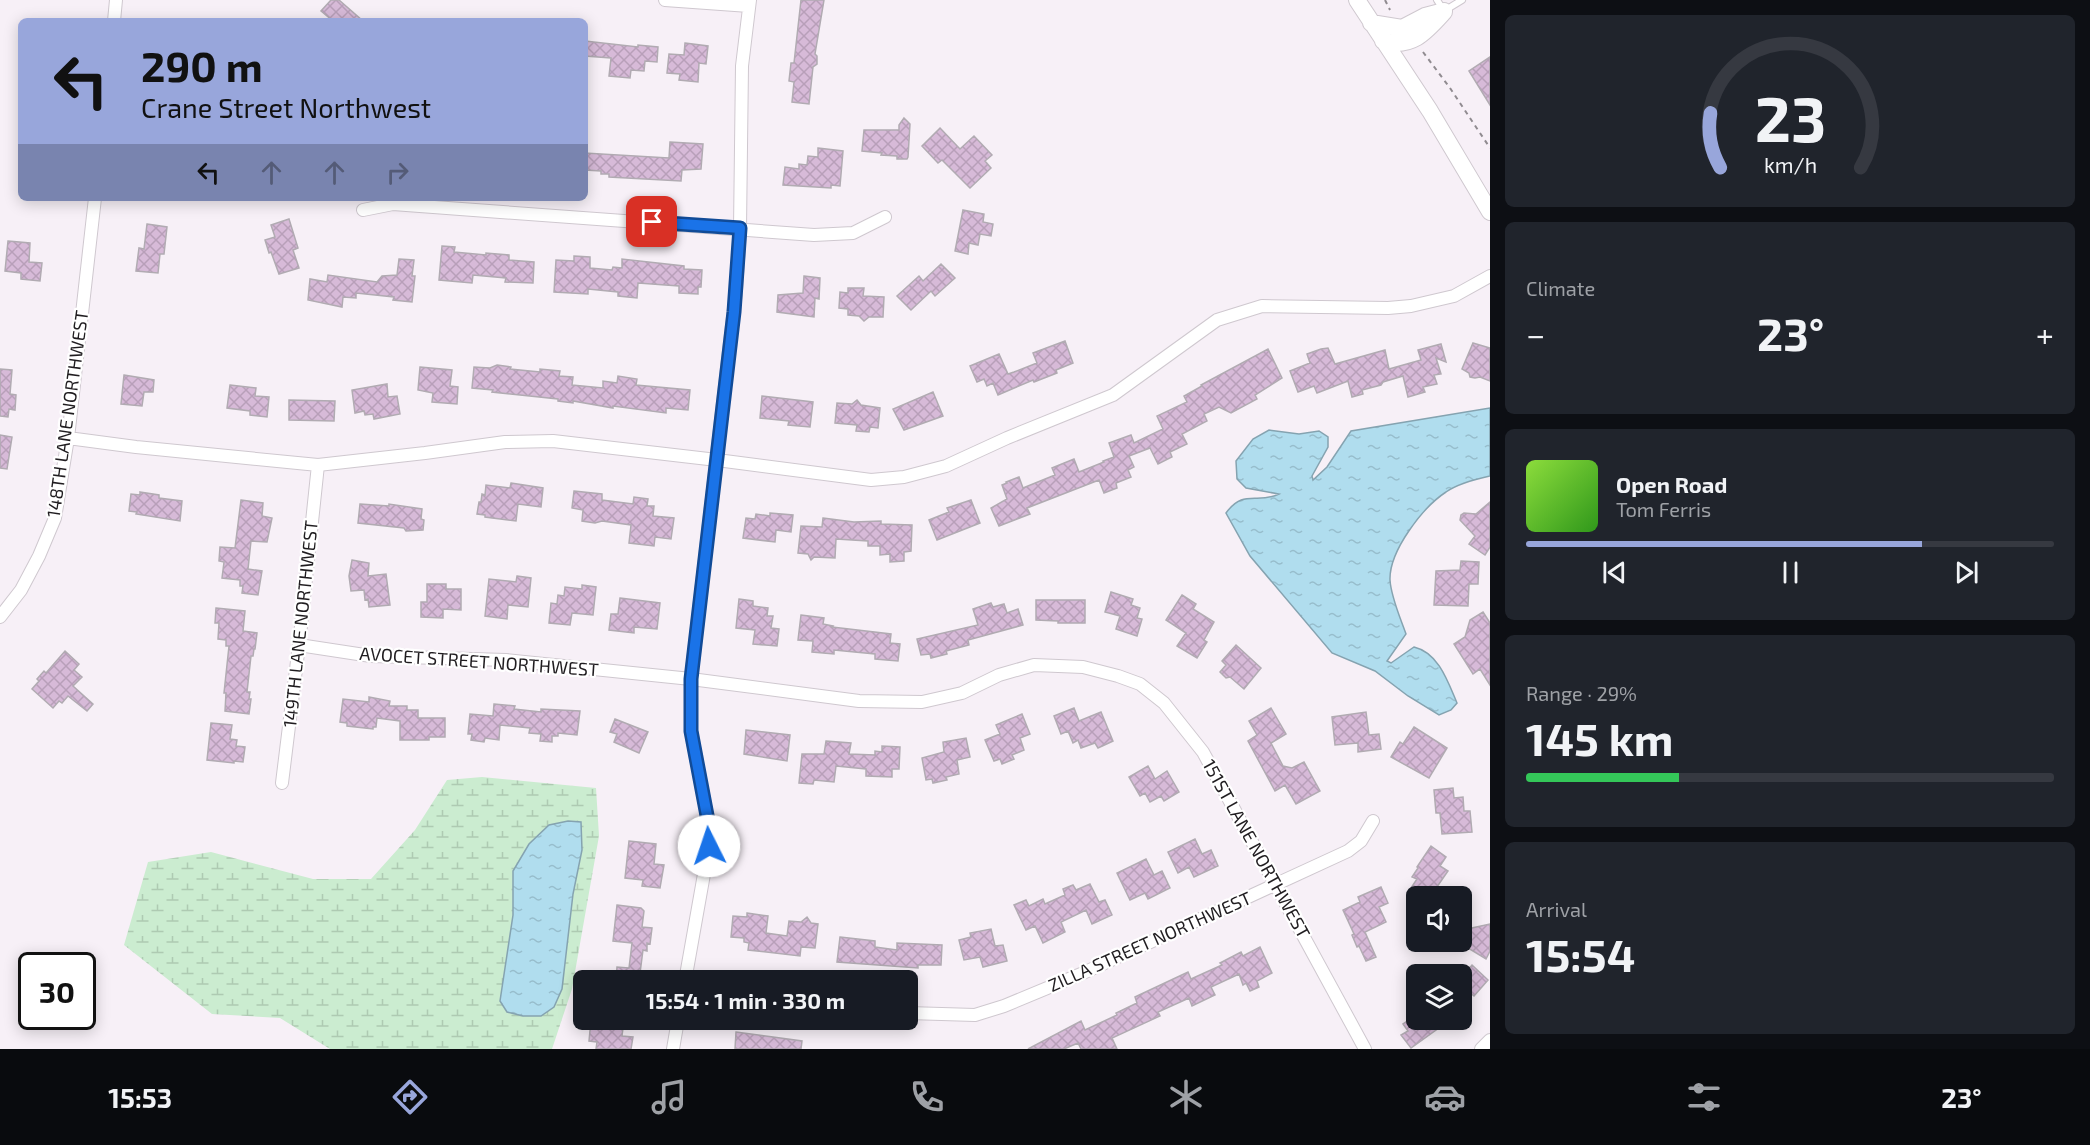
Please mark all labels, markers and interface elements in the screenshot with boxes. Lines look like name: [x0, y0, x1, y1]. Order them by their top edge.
text: 290 m: [141, 40, 263, 90]
icon: left: [42, 42, 120, 120]
text: 23: [1754, 80, 1826, 155]
text: Crane Street Northwest: [141, 91, 431, 123]
text: km/h: [1763, 152, 1817, 177]
icon: left: [192, 156, 225, 189]
icon: ahead: [255, 156, 288, 189]
icon: ahead: [318, 156, 351, 189]
icon: right: [381, 156, 414, 189]
pin: [626, 196, 677, 247]
icon: arrive: [635, 205, 668, 238]
text: Climate: [1526, 276, 1595, 300]
text: 23°: [1757, 306, 1824, 360]
street label: 148TH LANE NORTHWEST: [42, 308, 93, 519]
text: −: [1526, 314, 1545, 354]
text: +: [2036, 314, 2054, 354]
text: Open Road: [1616, 471, 1728, 497]
text: Tom Ferris: [1616, 497, 1711, 521]
street label: 149TH LANE NORTHWEST: [278, 519, 322, 729]
icon: previous: [1598, 556, 1631, 589]
icon: pause: [1774, 556, 1807, 589]
icon: next: [1950, 556, 1983, 589]
street label: AVOCET STREET NORTHWEST: [359, 642, 600, 680]
text: Range · 29%: [1526, 681, 1637, 705]
text: 145 km: [1526, 711, 1673, 765]
street label: 151ST LANE NORTHWEST: [1198, 755, 1316, 942]
position arrow: [677, 814, 741, 878]
street label: ZILLA STREET NORTHWEST: [1045, 886, 1255, 996]
map controls: [1406, 886, 1472, 1030]
button: sound: [1406, 886, 1472, 952]
text: Arrival: [1526, 897, 1587, 921]
text: 15:54: [1526, 927, 1635, 981]
speed limit sign: 30: [18, 952, 96, 1030]
button: layers: [1406, 964, 1472, 1030]
text: 15:54 · 1 min · 330 m: [646, 987, 845, 1013]
icon: directions: [389, 1076, 431, 1118]
icon: music: [648, 1076, 690, 1118]
icon: phone: [906, 1076, 948, 1118]
icon: climate: [1165, 1076, 1207, 1118]
icon: car: [1424, 1076, 1466, 1118]
icon: filters: [1683, 1076, 1725, 1118]
text: 15:53: [108, 1081, 172, 1113]
text: 23°: [1941, 1081, 1982, 1113]

